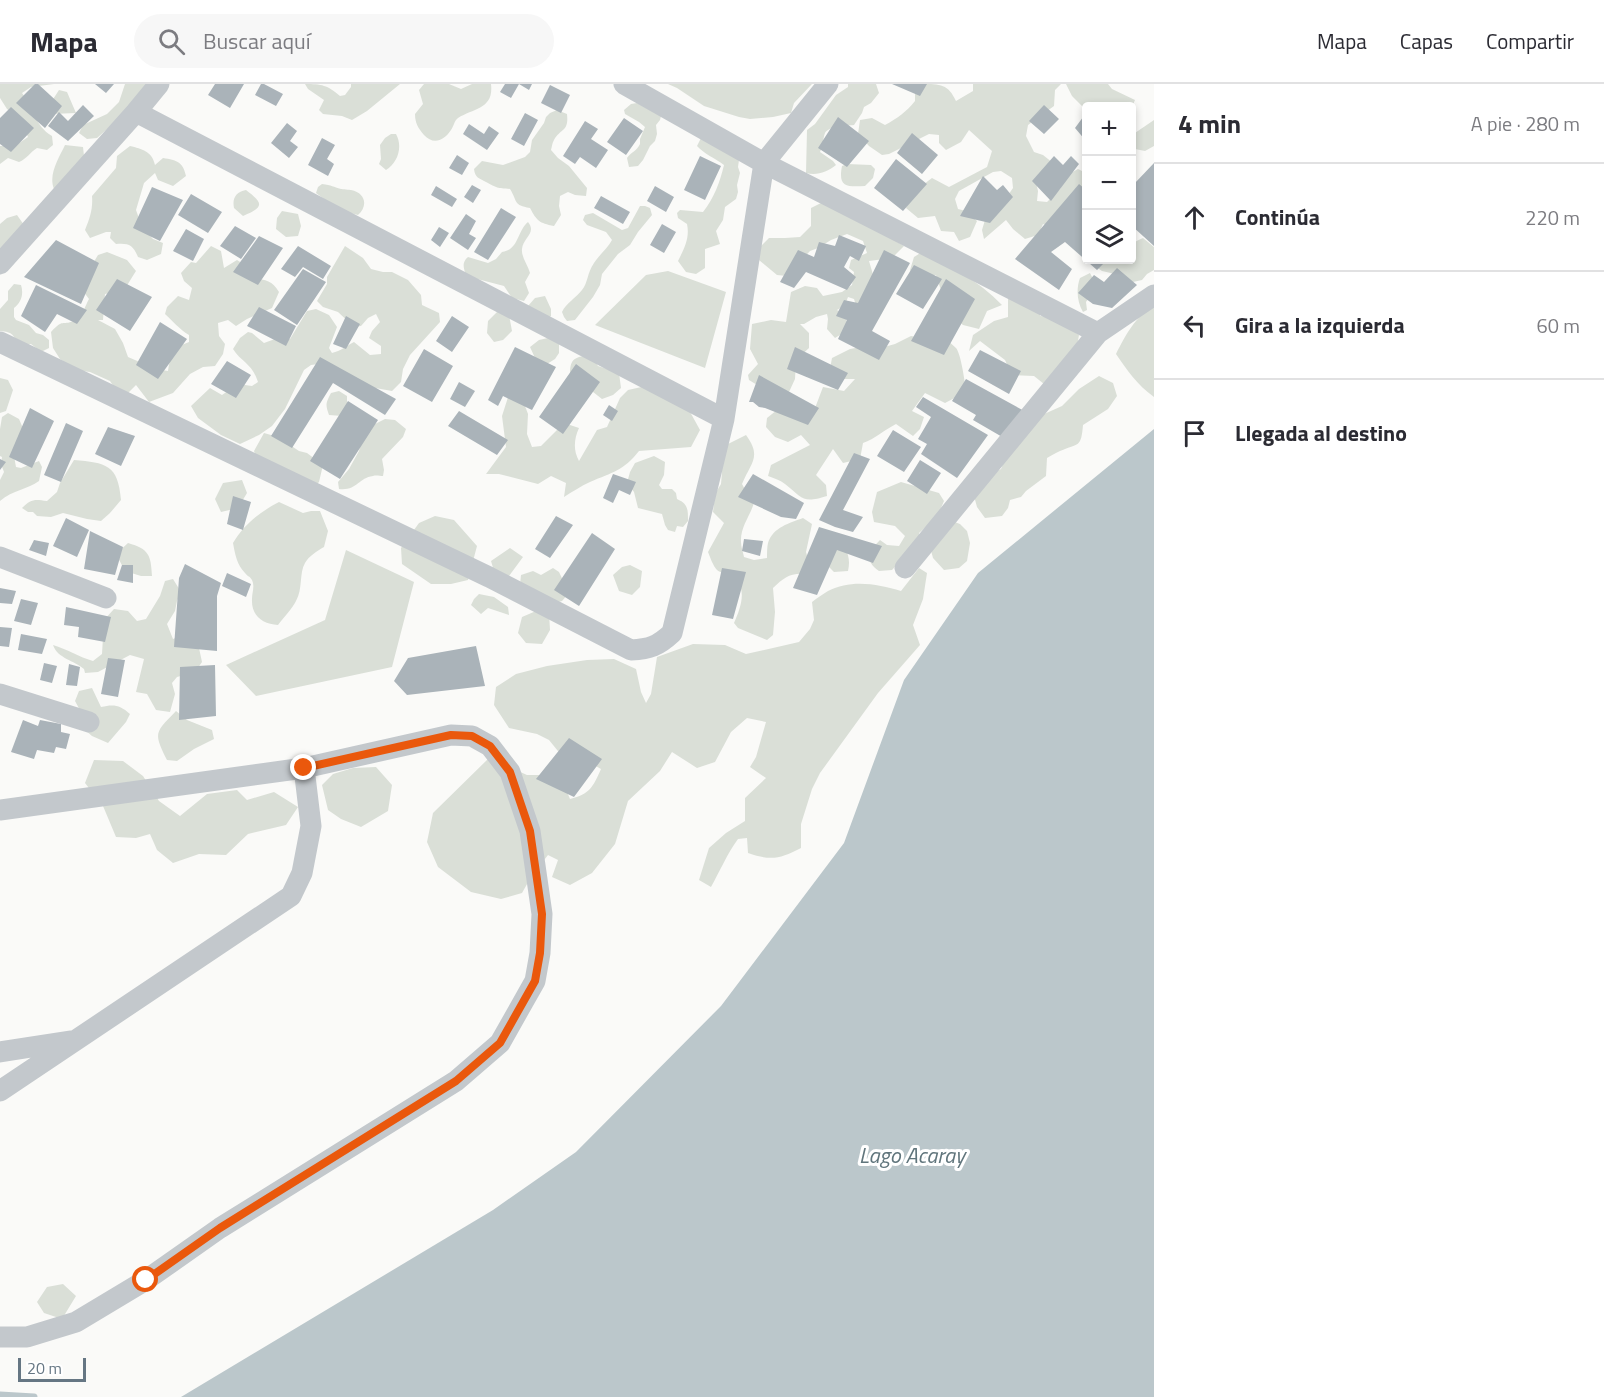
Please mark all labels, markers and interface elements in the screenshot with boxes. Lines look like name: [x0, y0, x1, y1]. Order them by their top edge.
search box: [134, 14, 554, 68]
text: Mapa: [30, 20, 98, 63]
text: Buscar aquí: [203, 24, 311, 58]
icon: search: [155, 25, 188, 58]
text: Mapa: [1317, 25, 1367, 57]
text: Capas: [1400, 25, 1453, 57]
text: Compartir: [1486, 25, 1574, 57]
map controls: [1082, 102, 1136, 264]
button: +: [1082, 102, 1136, 156]
text: 4 min: [1178, 104, 1241, 143]
text: A pie · 280 m: [1471, 108, 1580, 139]
button: −: [1082, 156, 1136, 210]
text: Continúa: [1235, 200, 1320, 234]
icon: ahead: [1178, 201, 1211, 234]
text: 220 m: [1525, 202, 1580, 233]
button: layers: [1082, 210, 1136, 264]
text: Gira a la izquierda: [1235, 308, 1405, 342]
icon: left: [1178, 309, 1211, 342]
text: 60 m: [1536, 310, 1580, 341]
text: Llegada al destino: [1235, 416, 1407, 450]
icon: arrive: [1178, 417, 1211, 450]
route end: [290, 754, 316, 780]
water label: Lago Acaray: [859, 1138, 968, 1172]
route start: [132, 1266, 158, 1292]
scale bar: [18, 1355, 86, 1382]
text: 20 m: [27, 1356, 62, 1380]

